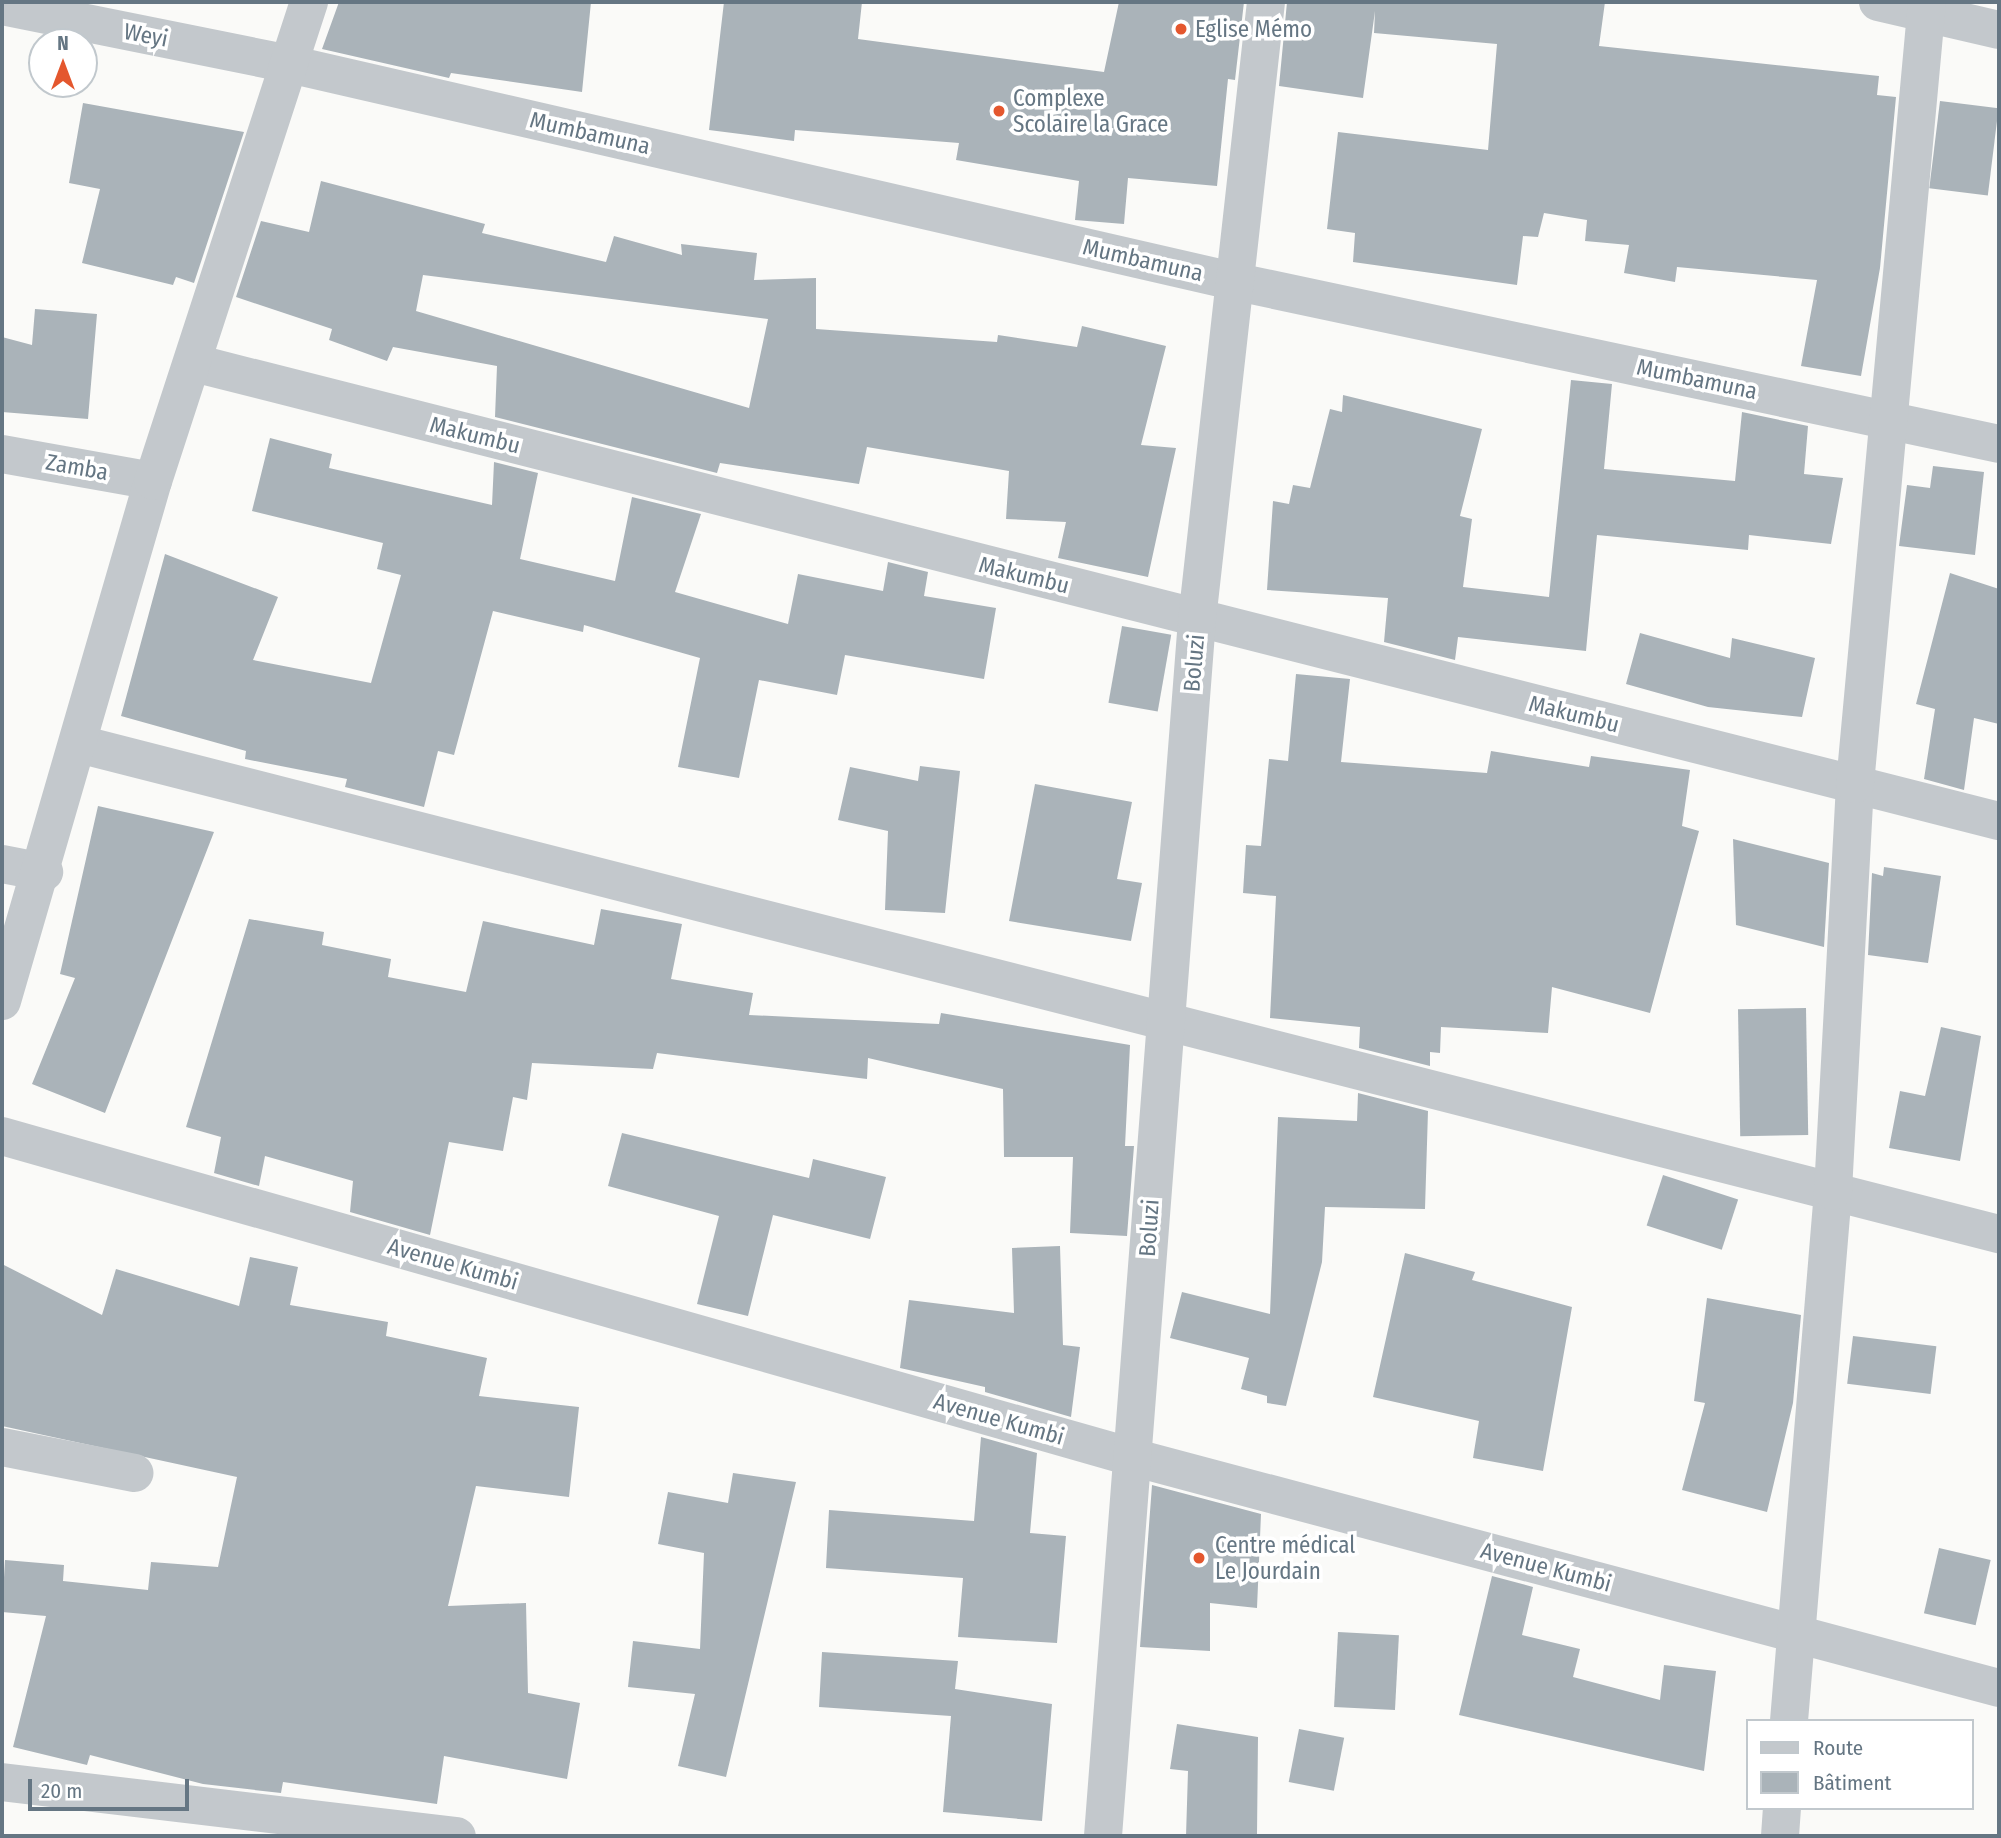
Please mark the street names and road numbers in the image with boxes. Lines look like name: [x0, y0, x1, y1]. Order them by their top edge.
street label: Weyi: [122, 17, 170, 53]
street label: Mumbamuna: [527, 106, 653, 160]
street label: Mumbamuna: [1080, 233, 1206, 287]
street label: Mumbamuna: [1634, 353, 1760, 405]
street label: Makumbu: [427, 410, 523, 460]
street label: Zamba: [44, 448, 110, 486]
street label: Makumbu: [976, 550, 1072, 600]
street label: Boluzi: [1178, 633, 1210, 693]
street label: Makumbu: [1526, 689, 1622, 739]
street label: Boluzi: [1133, 1198, 1165, 1258]
street label: Avenue Kumbi: [385, 1232, 521, 1296]
street label: Avenue Kumbi: [931, 1387, 1067, 1451]
street label: Avenue Kumbi: [1478, 1536, 1614, 1598]

